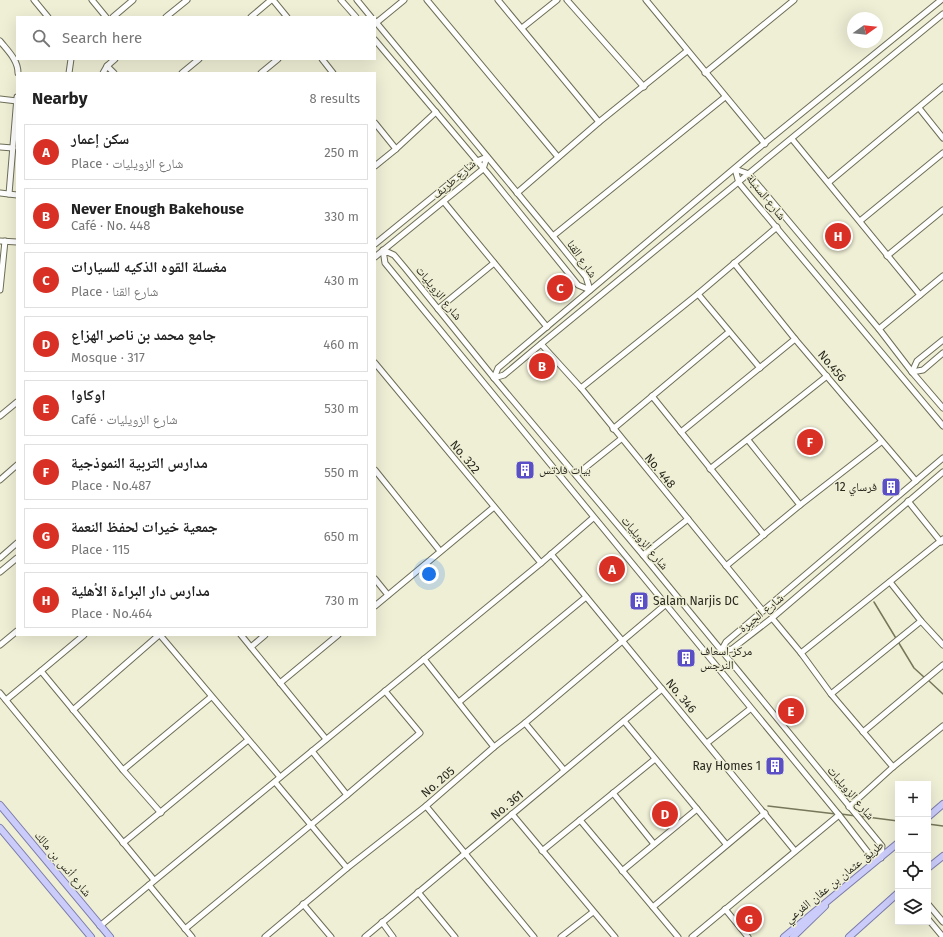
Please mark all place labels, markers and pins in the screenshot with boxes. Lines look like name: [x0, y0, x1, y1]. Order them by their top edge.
pin: H: [825, 221, 851, 251]
pin: C: [547, 273, 573, 303]
pin: B: [529, 351, 555, 381]
pin: F: [797, 427, 823, 457]
building icon: بيات فلاتس: [514, 459, 536, 481]
place label: بيات فلاتس: [539, 463, 591, 477]
building icon: فرساي 12: [880, 476, 902, 498]
place label: فرساي 12: [834, 480, 877, 497]
pin: A: [599, 554, 625, 584]
building icon: Salam Narjis DC: [628, 590, 650, 612]
place label: Salam Narjis DC: [653, 594, 739, 608]
place label: مركز اسعاف النرجس: [700, 644, 752, 672]
building icon: مركز اسعاف النرجس: [675, 647, 697, 669]
pin: E: [778, 696, 804, 726]
building icon: Ray Homes 1: [764, 755, 786, 777]
place label: Ray Homes 1: [692, 759, 761, 773]
pin: D: [652, 799, 678, 829]
pin: G: [736, 904, 762, 934]

